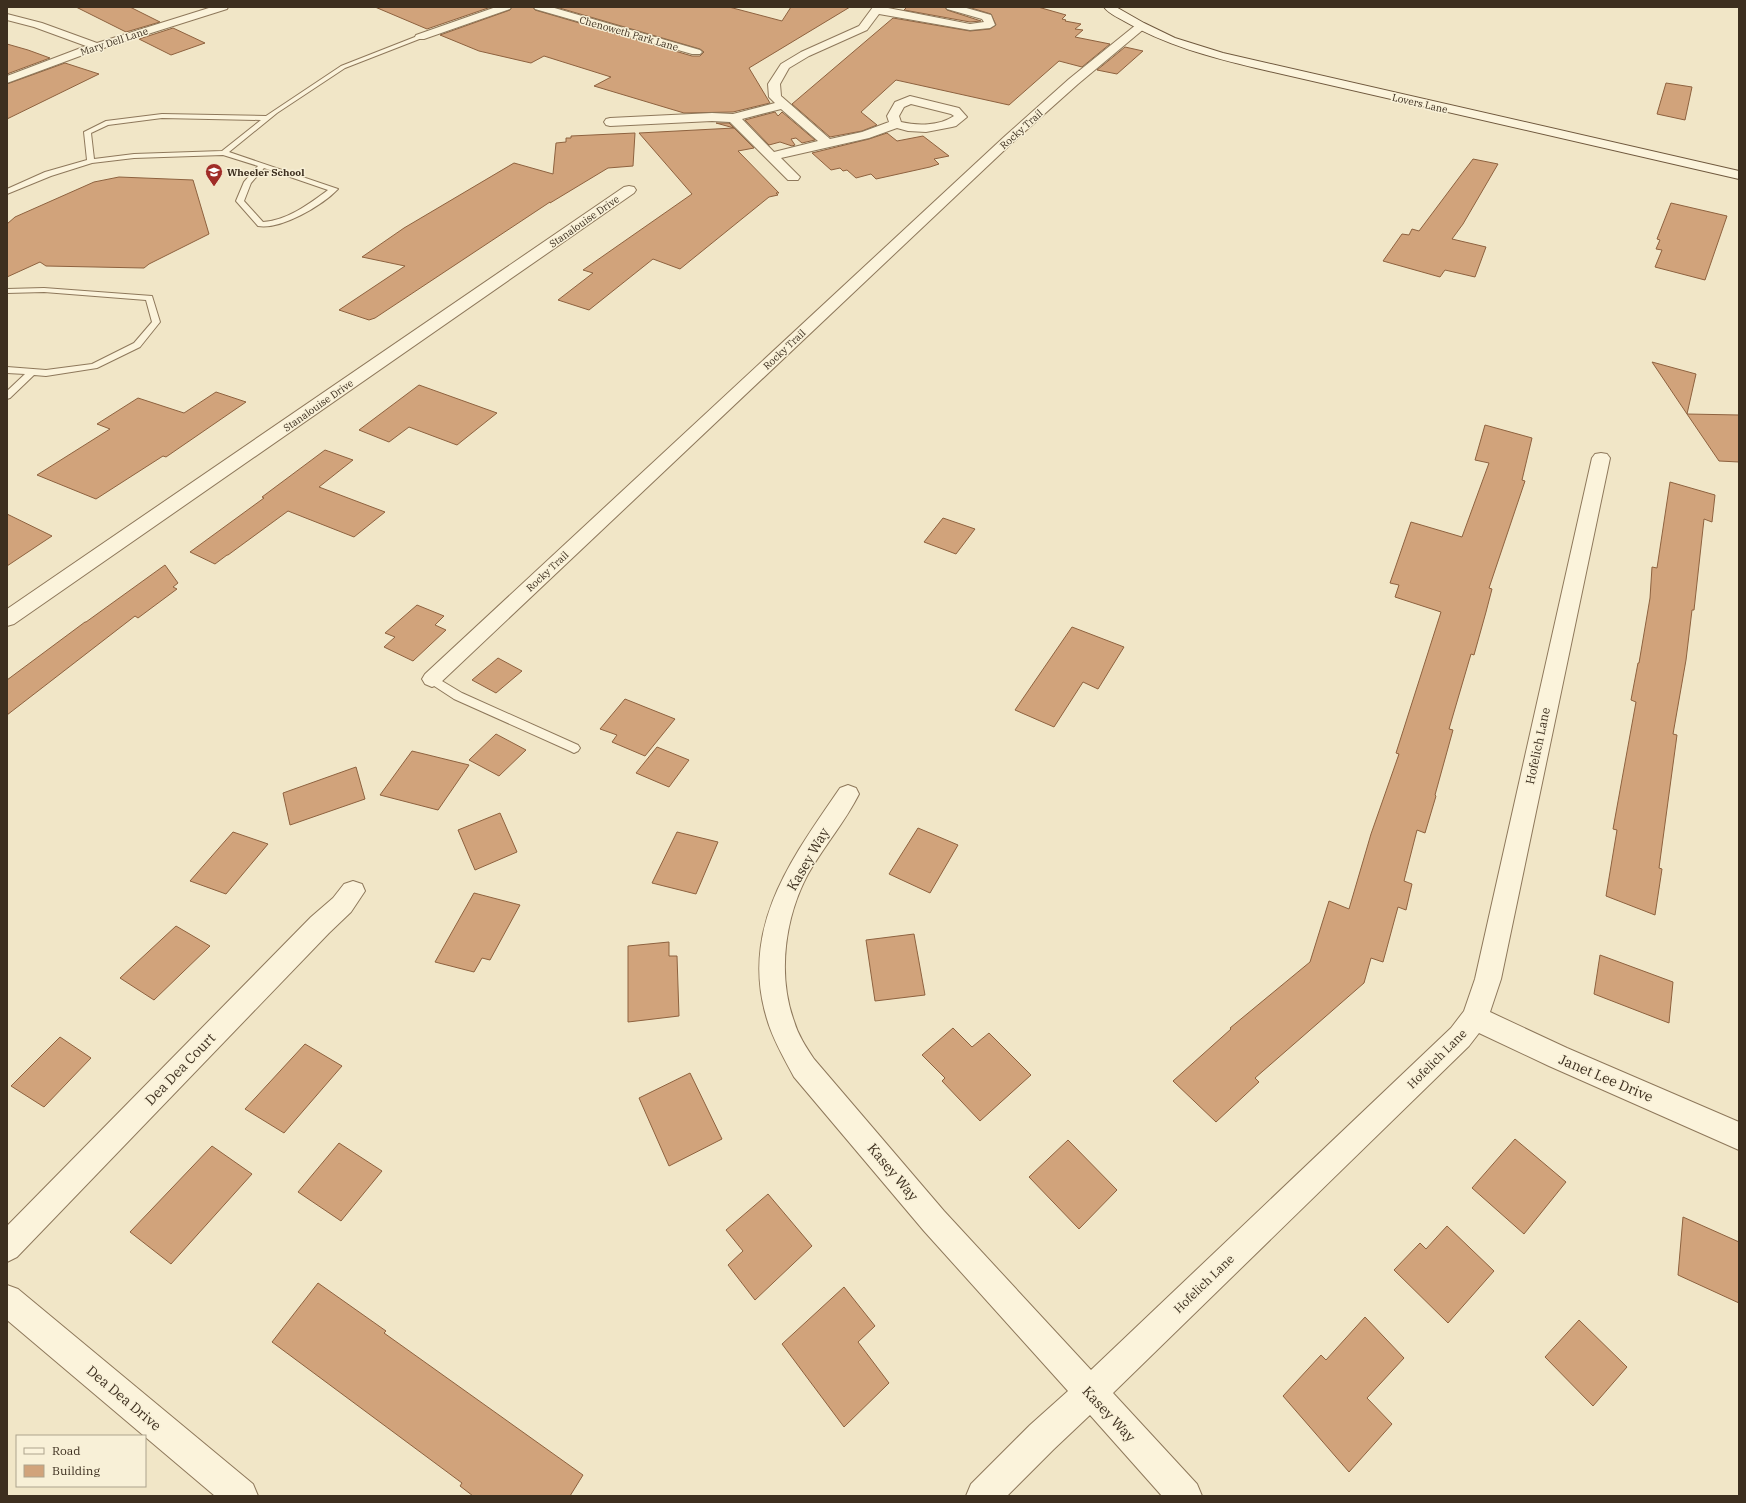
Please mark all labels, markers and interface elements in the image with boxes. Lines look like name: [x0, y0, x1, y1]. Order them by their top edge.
street label: Chenoweth Park Lane: [578, 13, 680, 54]
street label: Mary Dell Lane: [79, 24, 150, 59]
street label: Lovers Lane: [1391, 91, 1449, 116]
street label: Rocky Trail: [997, 107, 1046, 152]
school or university icon: Wheeler School: [204, 162, 224, 187]
place label: Wheeler School: [227, 166, 304, 179]
street label: Stanalouise Drive: [547, 192, 622, 250]
street label: Rocky Trail: [760, 326, 808, 372]
street label: Stanalouise Drive: [281, 376, 356, 434]
street label: Rocky Trail: [523, 548, 571, 594]
street label: Hofelich Lane: [1522, 706, 1553, 786]
street label: Kasey Way: [783, 824, 834, 894]
street label: Hofelich Lane: [1404, 1026, 1470, 1092]
street label: Dea Dea Court: [141, 1029, 219, 1109]
street label: Janet Lee Drive: [1556, 1050, 1656, 1106]
street label: Kasey Way: [864, 1139, 923, 1205]
street label: Hofelich Lane: [1170, 1251, 1237, 1316]
street label: Dea Dea Drive: [83, 1361, 165, 1435]
street label: Kasey Way: [1079, 1382, 1140, 1446]
legend: [16, 1435, 146, 1487]
text: Road: [52, 1443, 81, 1458]
text: Building: [52, 1463, 100, 1478]

